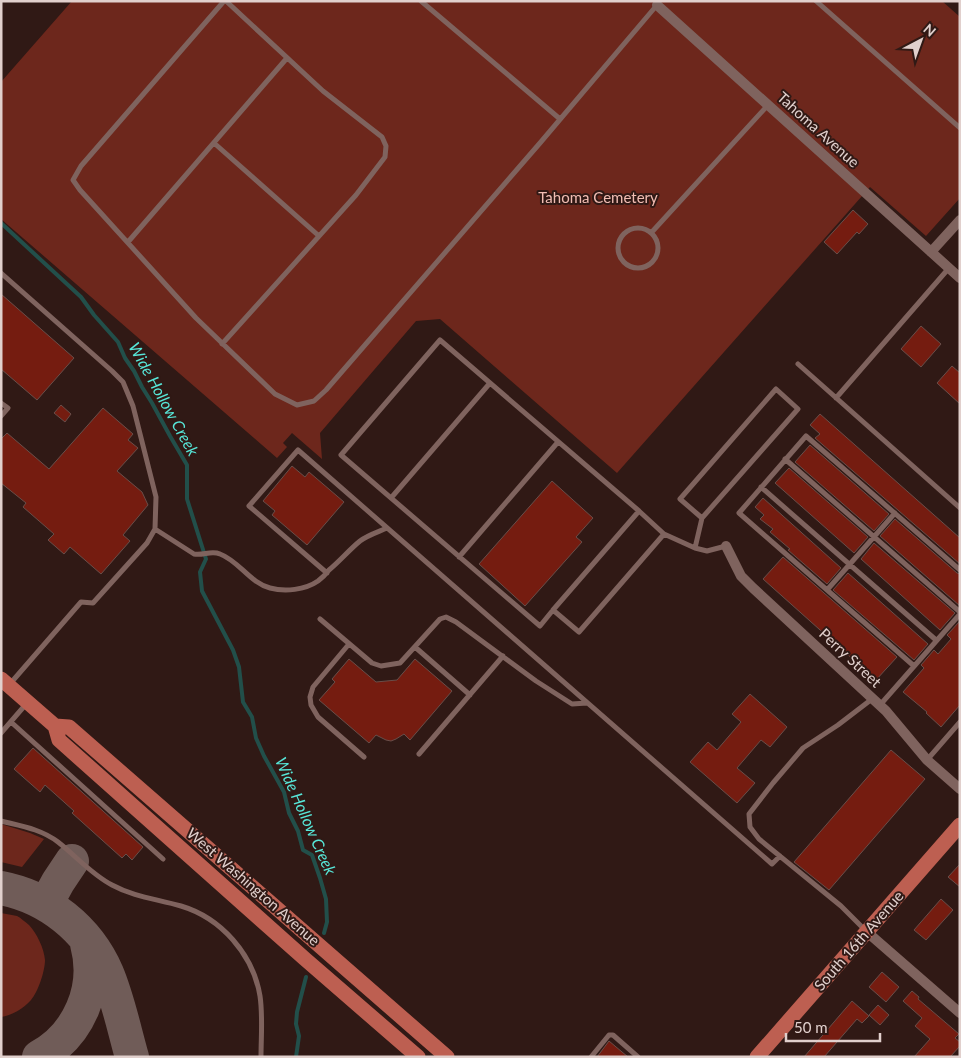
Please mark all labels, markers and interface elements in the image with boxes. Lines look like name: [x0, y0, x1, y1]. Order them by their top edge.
north arrow: [896, 15, 946, 65]
text: N: [920, 20, 940, 40]
street label: Tahoma Avenue: [774, 88, 863, 171]
park label: Tahoma Cemetery: [538, 188, 658, 206]
water label: Wide Hollow Creek: [125, 339, 204, 459]
street label: Perry Street: [816, 624, 886, 691]
water label: Wide Hollow Creek: [272, 754, 341, 878]
street label: West Washington Avenue: [184, 824, 324, 949]
street label: South 16th Avenue: [810, 887, 907, 994]
scale bar: [786, 1010, 880, 1042]
text: 50 m: [794, 1018, 828, 1036]

